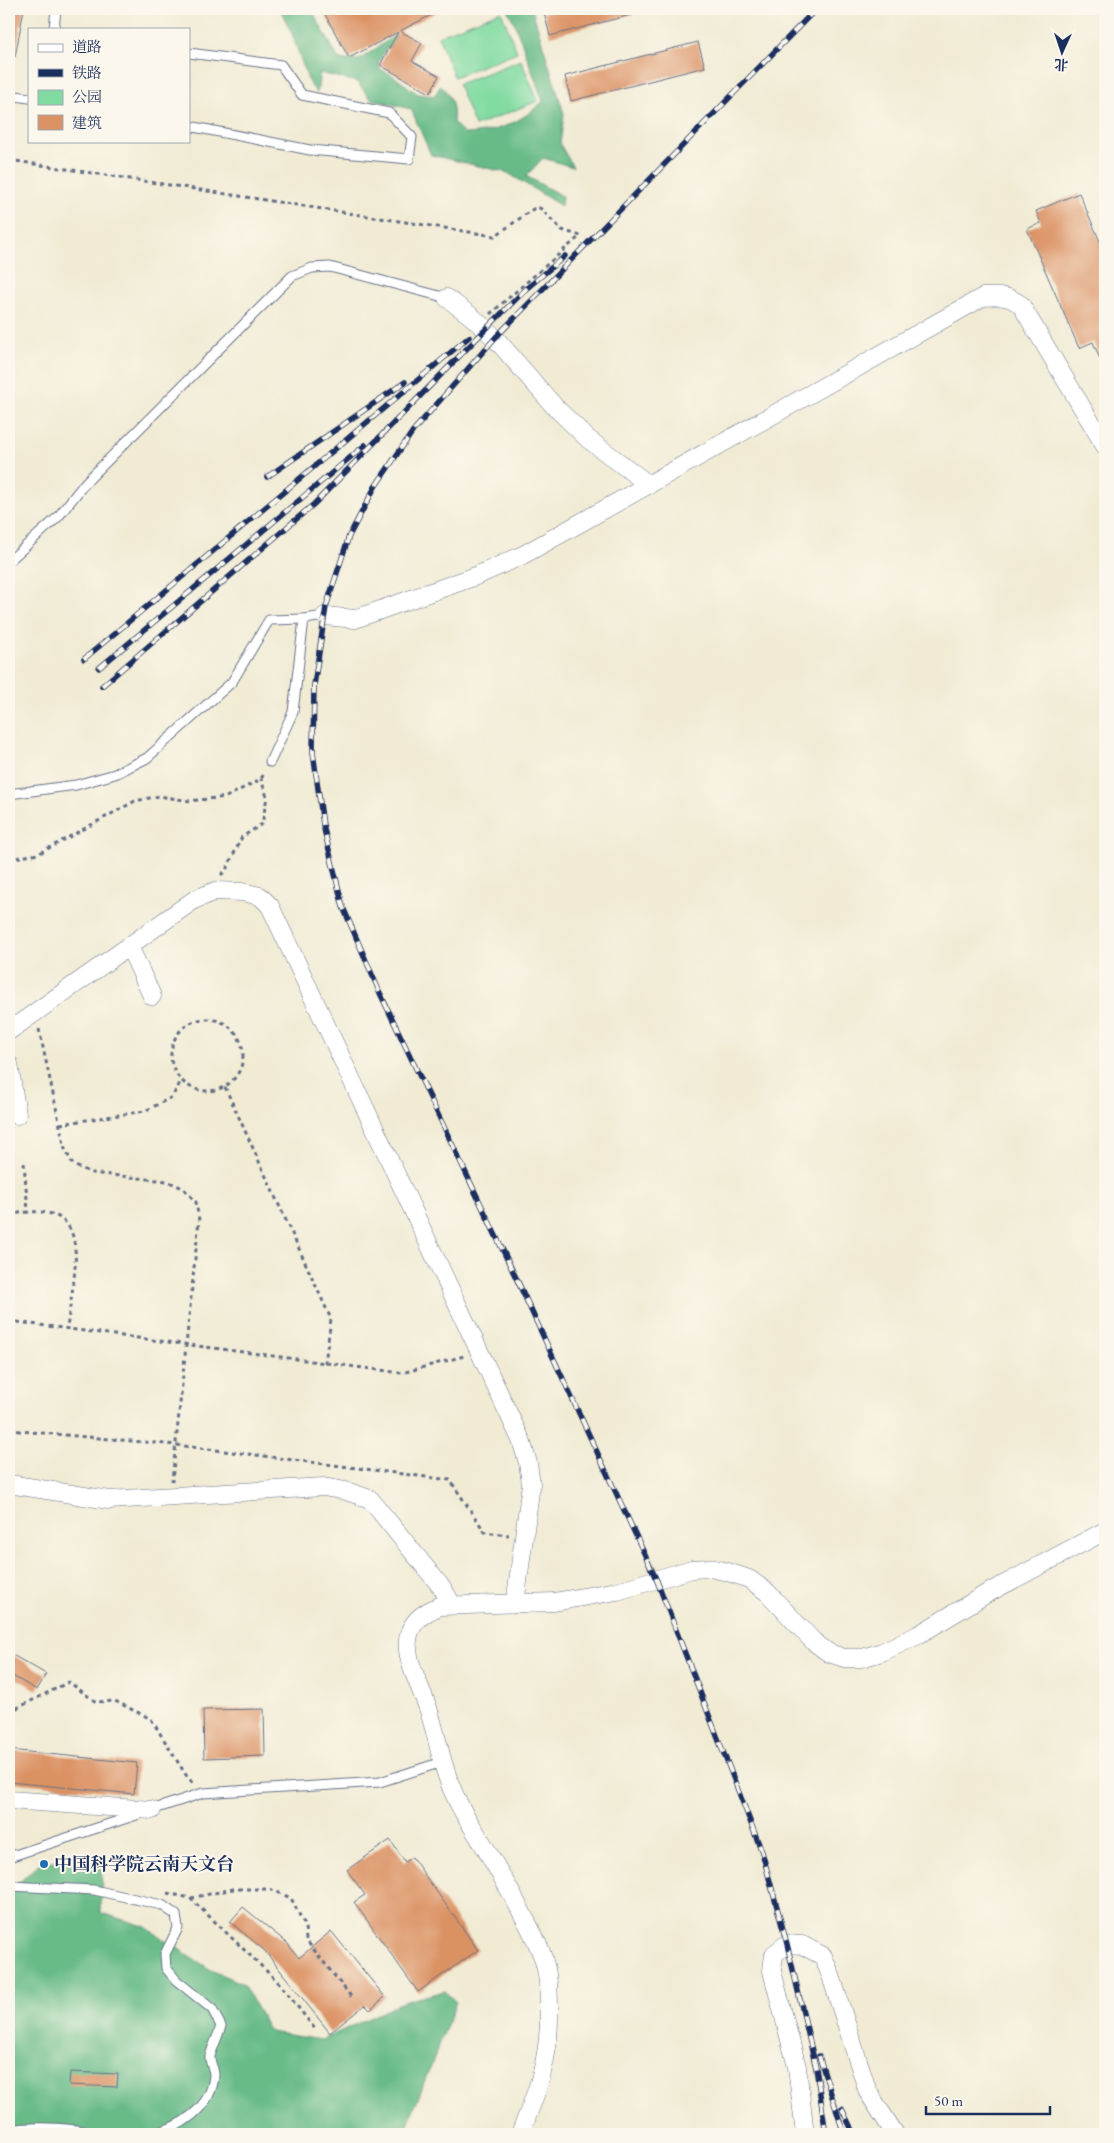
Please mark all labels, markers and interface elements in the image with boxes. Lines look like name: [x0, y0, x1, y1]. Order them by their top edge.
legend: [28, 28, 190, 142]
north arrow: [1036, 28, 1086, 78]
text: 道路: [72, 37, 102, 56]
text: 北: [1054, 56, 1069, 74]
text: 铁路: [72, 63, 102, 82]
text: 公园: [72, 87, 102, 106]
text: 建筑: [72, 113, 102, 132]
place label: 中国科学院云南天文台: [54, 1852, 234, 1875]
marker: 中国科学院云南天文台: [38, 1858, 50, 1870]
scale bar: [926, 2083, 1050, 2115]
text: 50 m: [934, 2091, 963, 2110]

